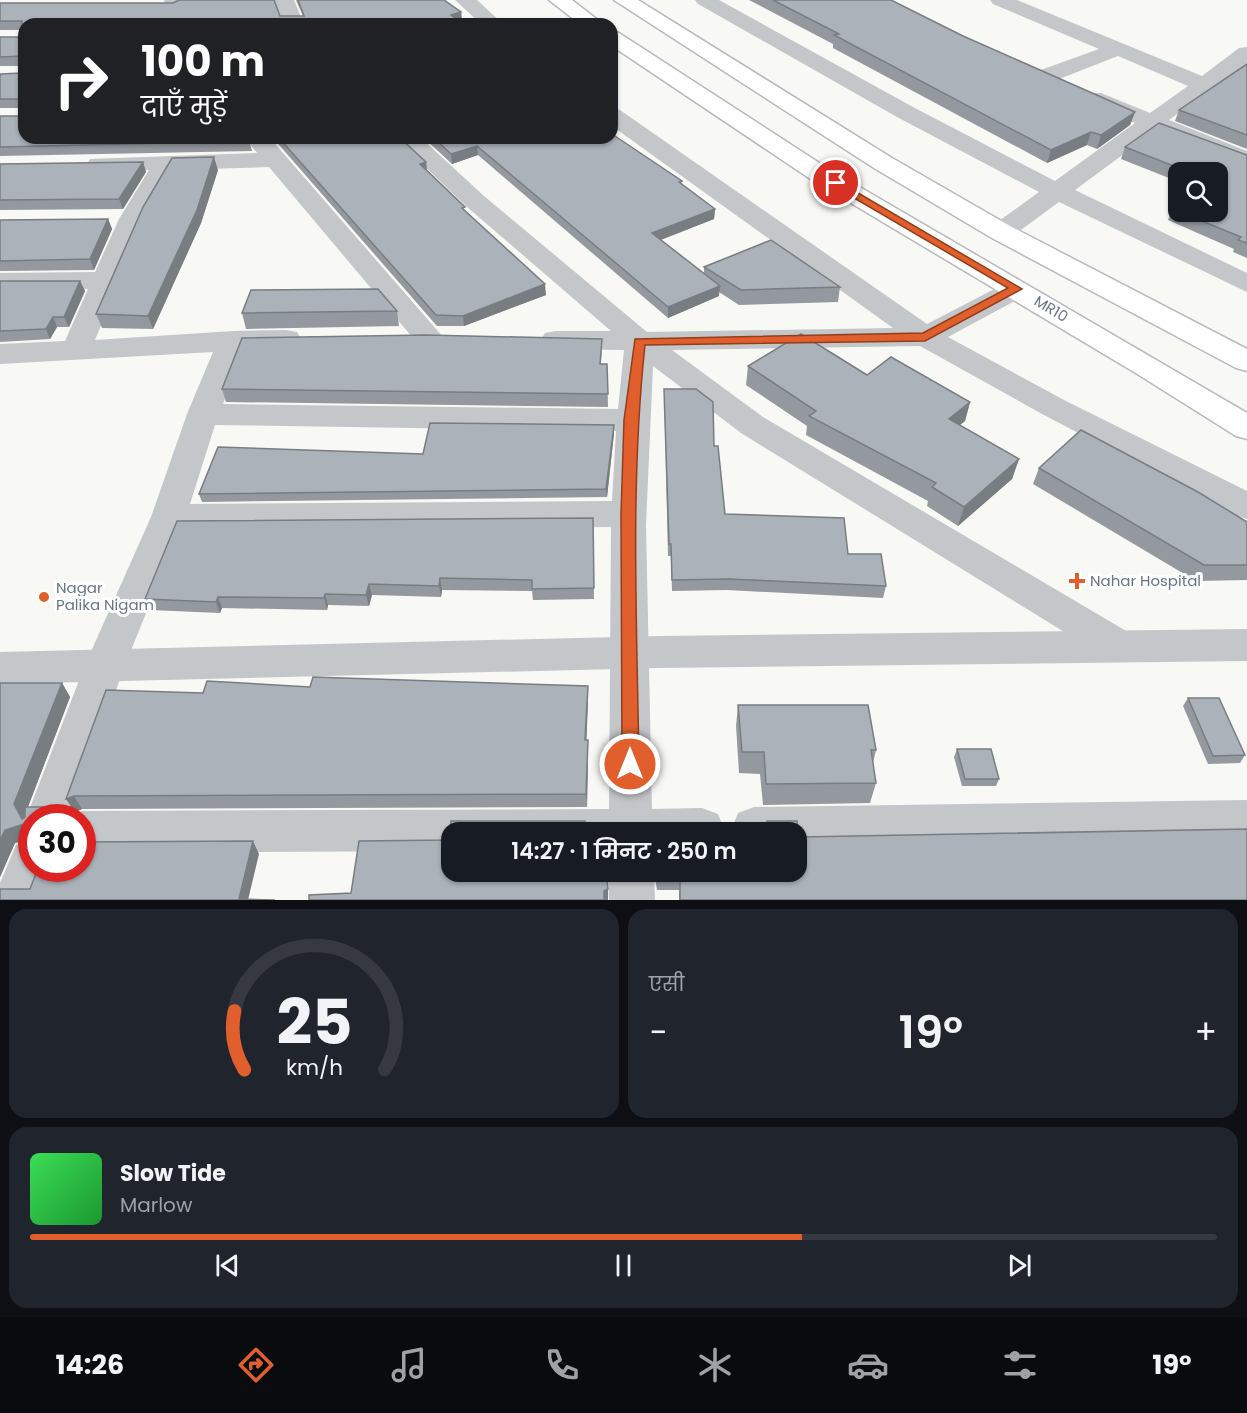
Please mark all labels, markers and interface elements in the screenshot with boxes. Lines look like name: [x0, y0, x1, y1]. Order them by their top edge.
text: 100 m: [141, 32, 265, 91]
icon: right: [42, 42, 120, 120]
text: दाएँ मुड़ें: [141, 88, 227, 125]
pin: [810, 157, 861, 208]
map controls: [1168, 162, 1228, 222]
button: search: [1168, 162, 1228, 222]
icon: arrive: [819, 166, 852, 199]
street label: MR10: [1030, 290, 1072, 327]
place label: Nahar Hospital: [1090, 570, 1201, 591]
marker: Nahar Hospital: [1068, 572, 1086, 590]
place label: Nagar Palika Nigam: [56, 577, 154, 615]
marker: Nagar Palika Nigam: [37, 590, 51, 604]
position arrow: [598, 732, 662, 796]
speed limit sign: 30: [18, 804, 96, 882]
text: 14:27 · 1 मिनट · 250 m: [511, 836, 737, 867]
text: एसी: [649, 970, 684, 998]
text: 25: [276, 978, 352, 1066]
text: 19°: [899, 1001, 963, 1064]
text: −: [649, 1009, 667, 1056]
text: +: [1194, 1009, 1217, 1056]
text: km/h: [285, 1053, 343, 1084]
text: Slow Tide: [120, 1158, 226, 1189]
text: Marlow: [120, 1191, 192, 1219]
icon: previous: [211, 1249, 244, 1282]
icon: pause: [607, 1249, 640, 1282]
icon: next: [1003, 1249, 1036, 1282]
icon: directions: [235, 1344, 277, 1386]
icon: music: [388, 1344, 430, 1386]
icon: phone: [541, 1344, 583, 1386]
icon: climate: [694, 1344, 736, 1386]
icon: car: [847, 1344, 889, 1386]
icon: filters: [999, 1344, 1041, 1386]
text: 14:26: [55, 1346, 124, 1383]
text: 19°: [1152, 1346, 1192, 1383]

